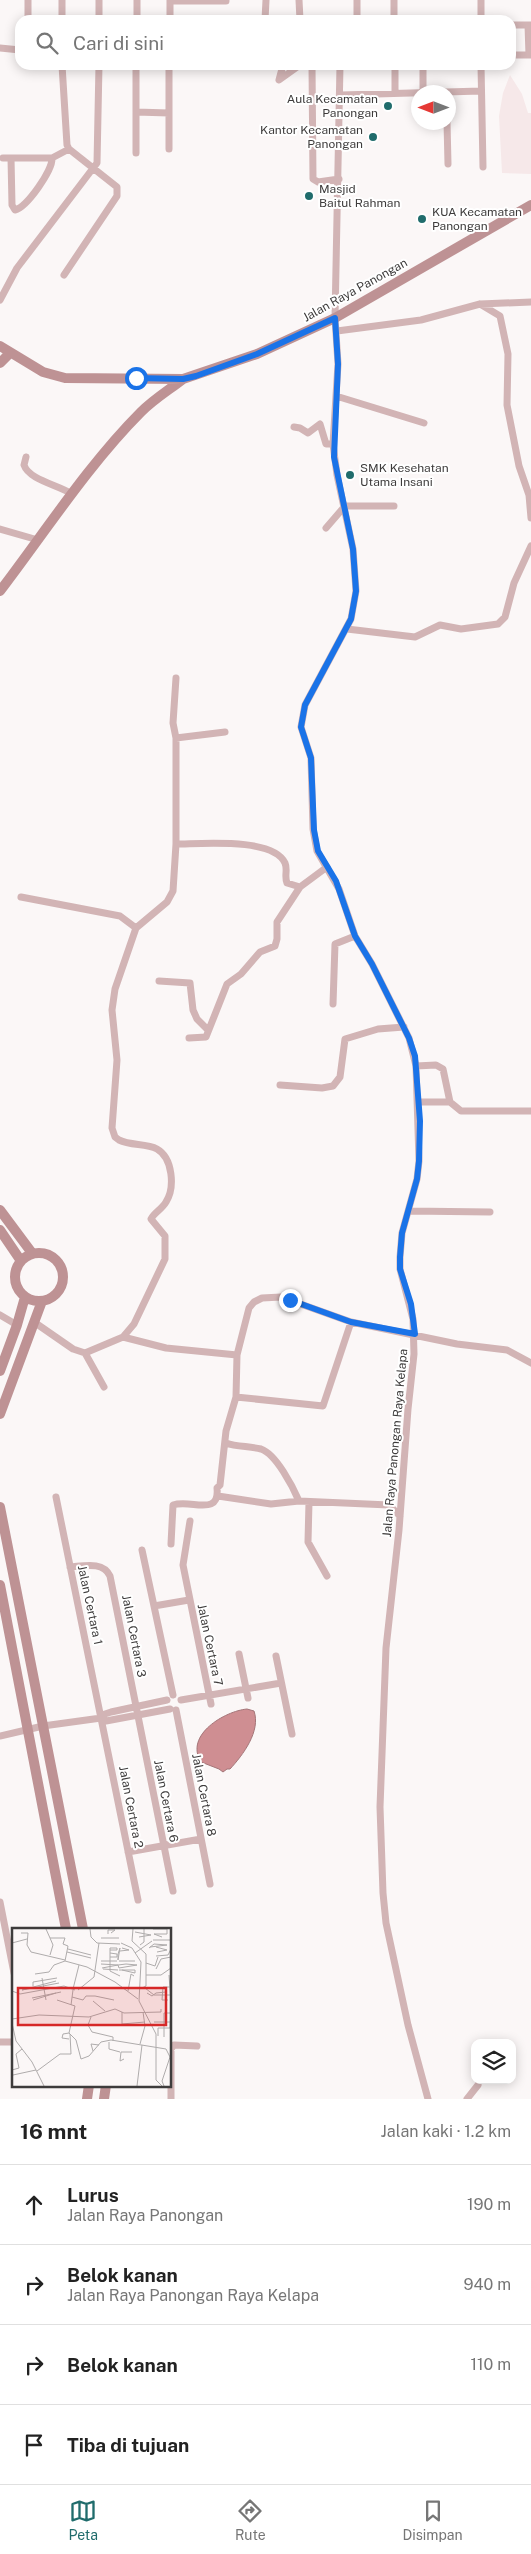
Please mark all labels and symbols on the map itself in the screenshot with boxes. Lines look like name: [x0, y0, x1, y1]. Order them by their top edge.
north arrow: [411, 85, 456, 130]
place label: Aula Kecamatan Panongan: [287, 92, 378, 120]
marker: Aula Kecamatan Panongan: [382, 100, 394, 112]
place label: Kantor Kecamatan Panongan: [260, 123, 363, 151]
marker: Kantor Kecamatan Panongan: [367, 131, 379, 143]
place label: Masjid Baitul Rahman: [319, 182, 400, 210]
marker: Masjid Baitul Rahman: [303, 190, 315, 202]
place label: KUA Kecamatan Panongan: [432, 205, 522, 233]
marker: KUA Kecamatan Panongan: [416, 213, 428, 225]
street label: Jalan Raya Panongan: [300, 255, 410, 325]
route start: [125, 367, 148, 390]
place label: SMK Kesehatan Utama Insani: [360, 461, 449, 489]
marker: SMK Kesehatan Utama Insani: [344, 469, 356, 481]
route end: [279, 1289, 302, 1312]
street label: Jalan Raya Panongan Raya Kelapa: [380, 1348, 410, 1538]
street label: Jalan Certara 1: [75, 1564, 105, 1646]
street label: Jalan Certara 3: [119, 1594, 149, 1678]
street label: Jalan Certara 7: [194, 1603, 226, 1687]
street label: Jalan Certara 8: [189, 1752, 219, 1838]
street label: Jalan Certara 6: [151, 1759, 181, 1843]
street label: Jalan Certara 2: [116, 1765, 146, 1849]
inset map: [12, 1928, 171, 2086]

